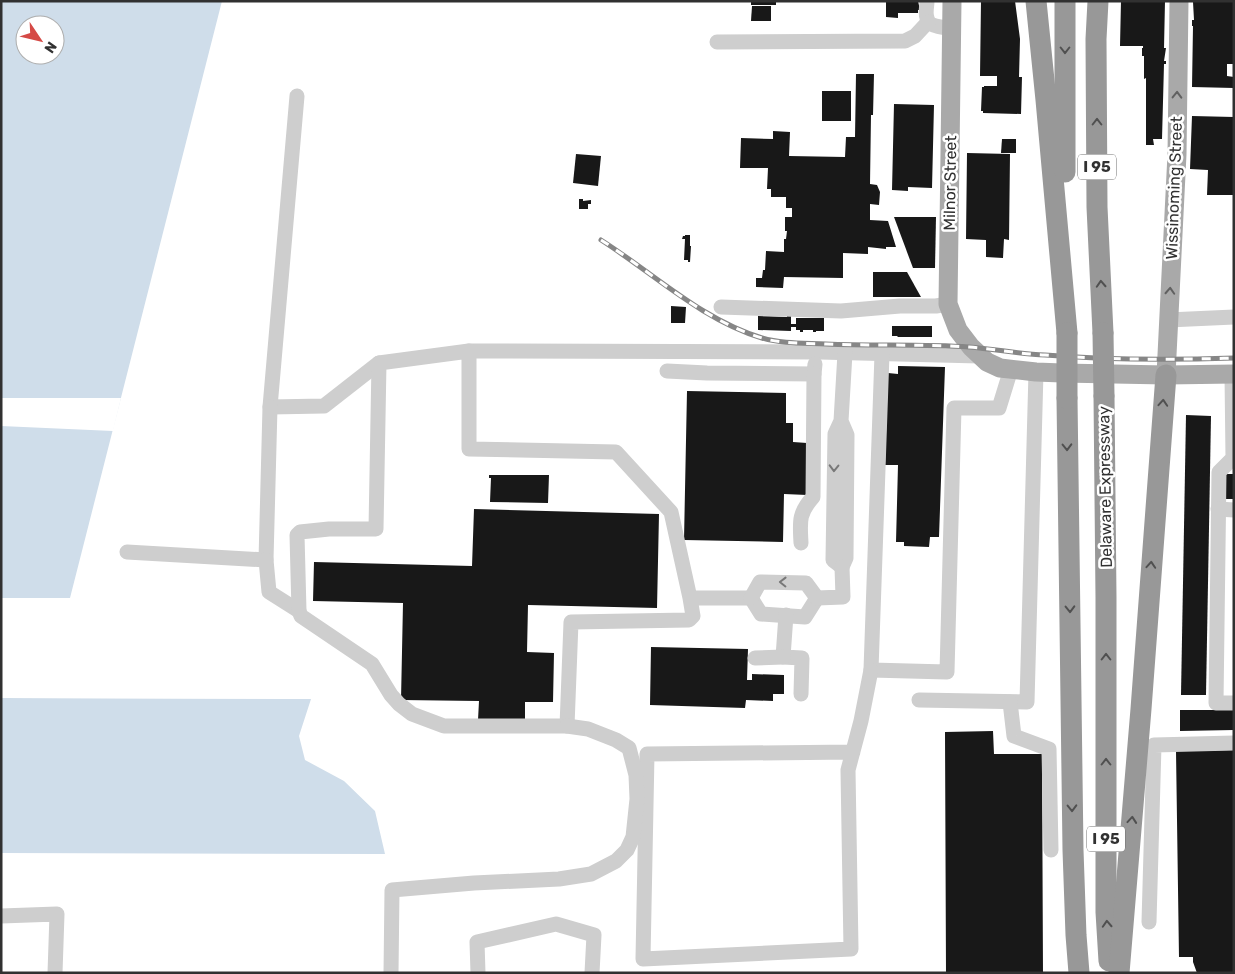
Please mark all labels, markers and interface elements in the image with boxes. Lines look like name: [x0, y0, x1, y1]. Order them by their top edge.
north arrow: [15, 15, 65, 65]
text: N: [40, 38, 60, 56]
one-way arrow: [1060, 46, 1070, 54]
one-way arrow: [1172, 91, 1182, 98]
street label: Wissinoming Street: [1162, 116, 1186, 260]
one-way arrow: [1091, 118, 1102, 126]
street label: Milnor Street: [940, 135, 960, 231]
road number: I 95: [1078, 154, 1116, 180]
one-way arrow: [1095, 280, 1106, 288]
one-way arrow: [1164, 287, 1175, 295]
one-way arrow: [1158, 399, 1169, 407]
street label: Delaware Expressway: [1094, 406, 1116, 568]
one-way arrow: [1062, 443, 1073, 451]
one-way arrow: [829, 464, 839, 472]
one-way arrow: [1145, 561, 1156, 569]
one-way arrow: [779, 577, 786, 587]
one-way arrow: [1065, 606, 1075, 613]
one-way arrow: [1100, 653, 1111, 661]
one-way arrow: [1101, 757, 1111, 765]
one-way arrow: [1067, 804, 1077, 812]
one-way arrow: [1126, 815, 1137, 823]
road number: I 95: [1087, 826, 1125, 852]
one-way arrow: [1101, 920, 1112, 928]

